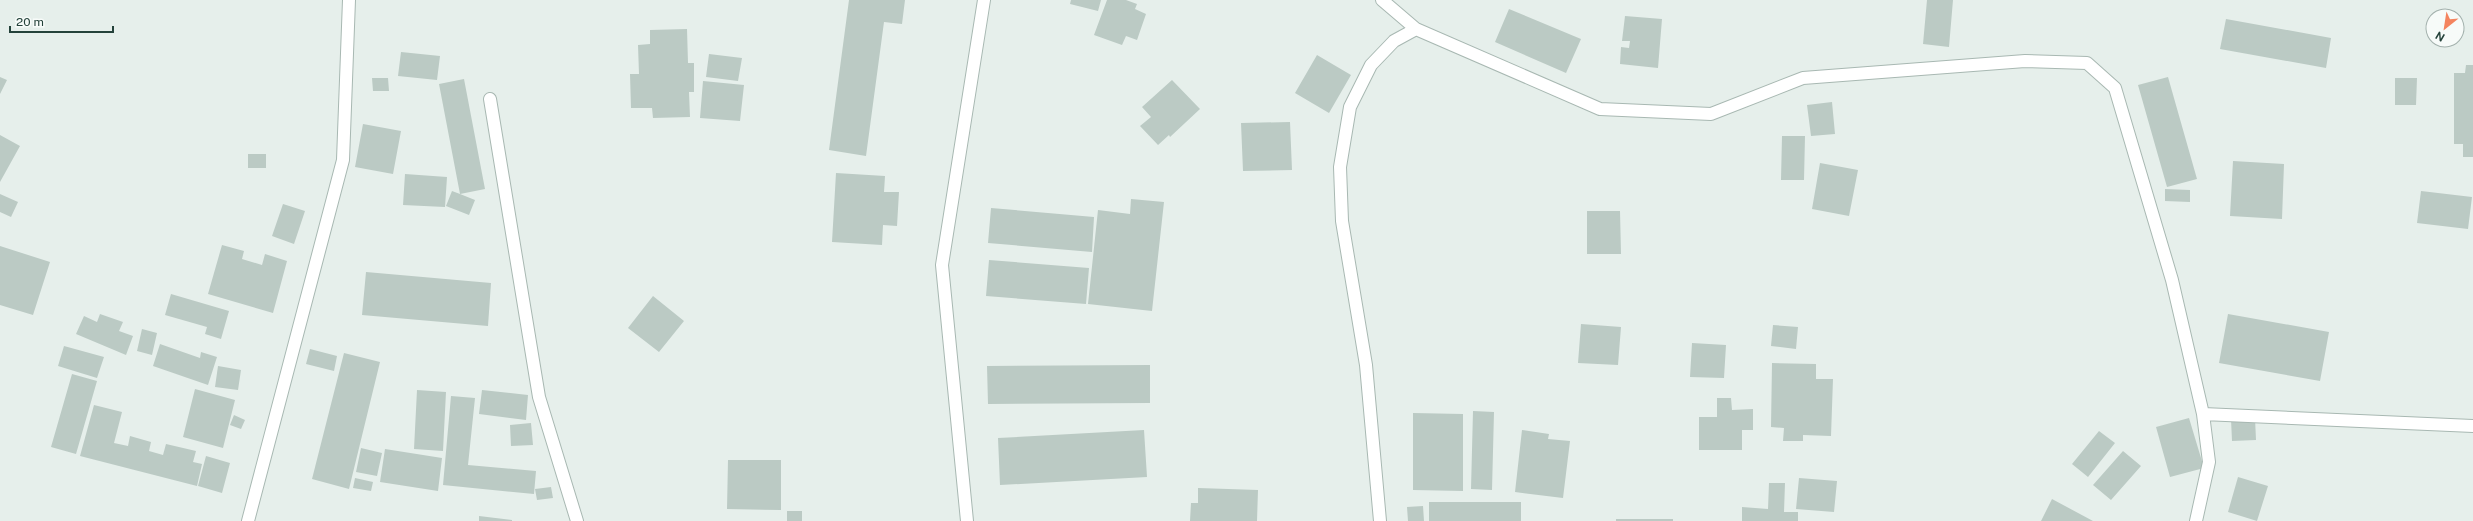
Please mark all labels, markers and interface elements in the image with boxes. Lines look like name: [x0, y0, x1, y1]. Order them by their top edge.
scale bar: [10, 8, 113, 34]
north arrow: [2425, 8, 2465, 48]
text: 20 m: [16, 15, 44, 29]
text: N: [2433, 29, 2447, 44]

